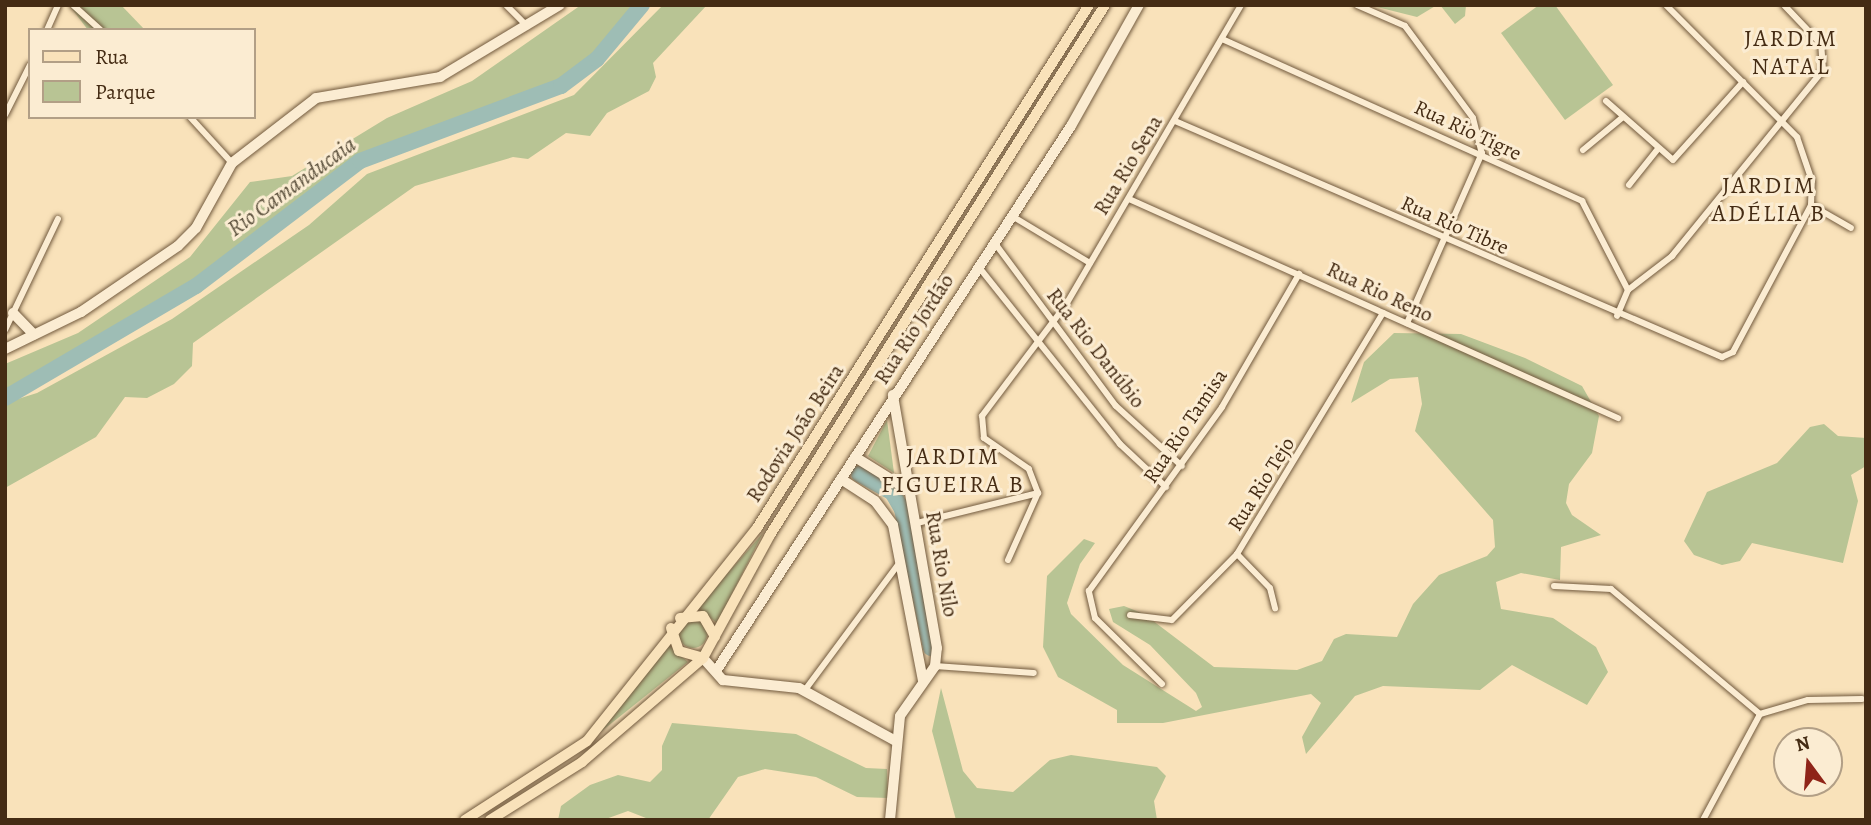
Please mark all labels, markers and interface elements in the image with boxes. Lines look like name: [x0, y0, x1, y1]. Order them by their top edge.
district label: JARDIM NATAL: [1745, 25, 1837, 81]
legend: [28, 28, 256, 119]
text: Rua: [95, 43, 128, 71]
text: Parque: [95, 78, 155, 106]
street label: Rua Rio Tigre: [1410, 94, 1526, 166]
street label: Rua Rio Sena: [1088, 110, 1168, 220]
water label: Rio Camanducaia: [222, 131, 362, 243]
district label: JARDIM ADÉLIA B: [1713, 172, 1825, 228]
street label: Rua Rio Tibre: [1397, 190, 1513, 260]
street label: Rua Rio Reno: [1323, 256, 1437, 328]
street label: Rua Rio Jordão: [869, 269, 959, 389]
street label: Rua Rio Danúbio: [1041, 283, 1151, 413]
street label: Rodovia João Beira: [741, 359, 849, 507]
street label: Rua Rio Tamisa: [1138, 364, 1232, 488]
street label: Rua Rio Tejo: [1222, 432, 1300, 536]
district label: JARDIM FIGUEIRA B: [882, 443, 1024, 499]
street label: Rua Rio Nilo: [920, 509, 964, 619]
north arrow: [1773, 727, 1843, 797]
text: N: [1793, 729, 1813, 758]

